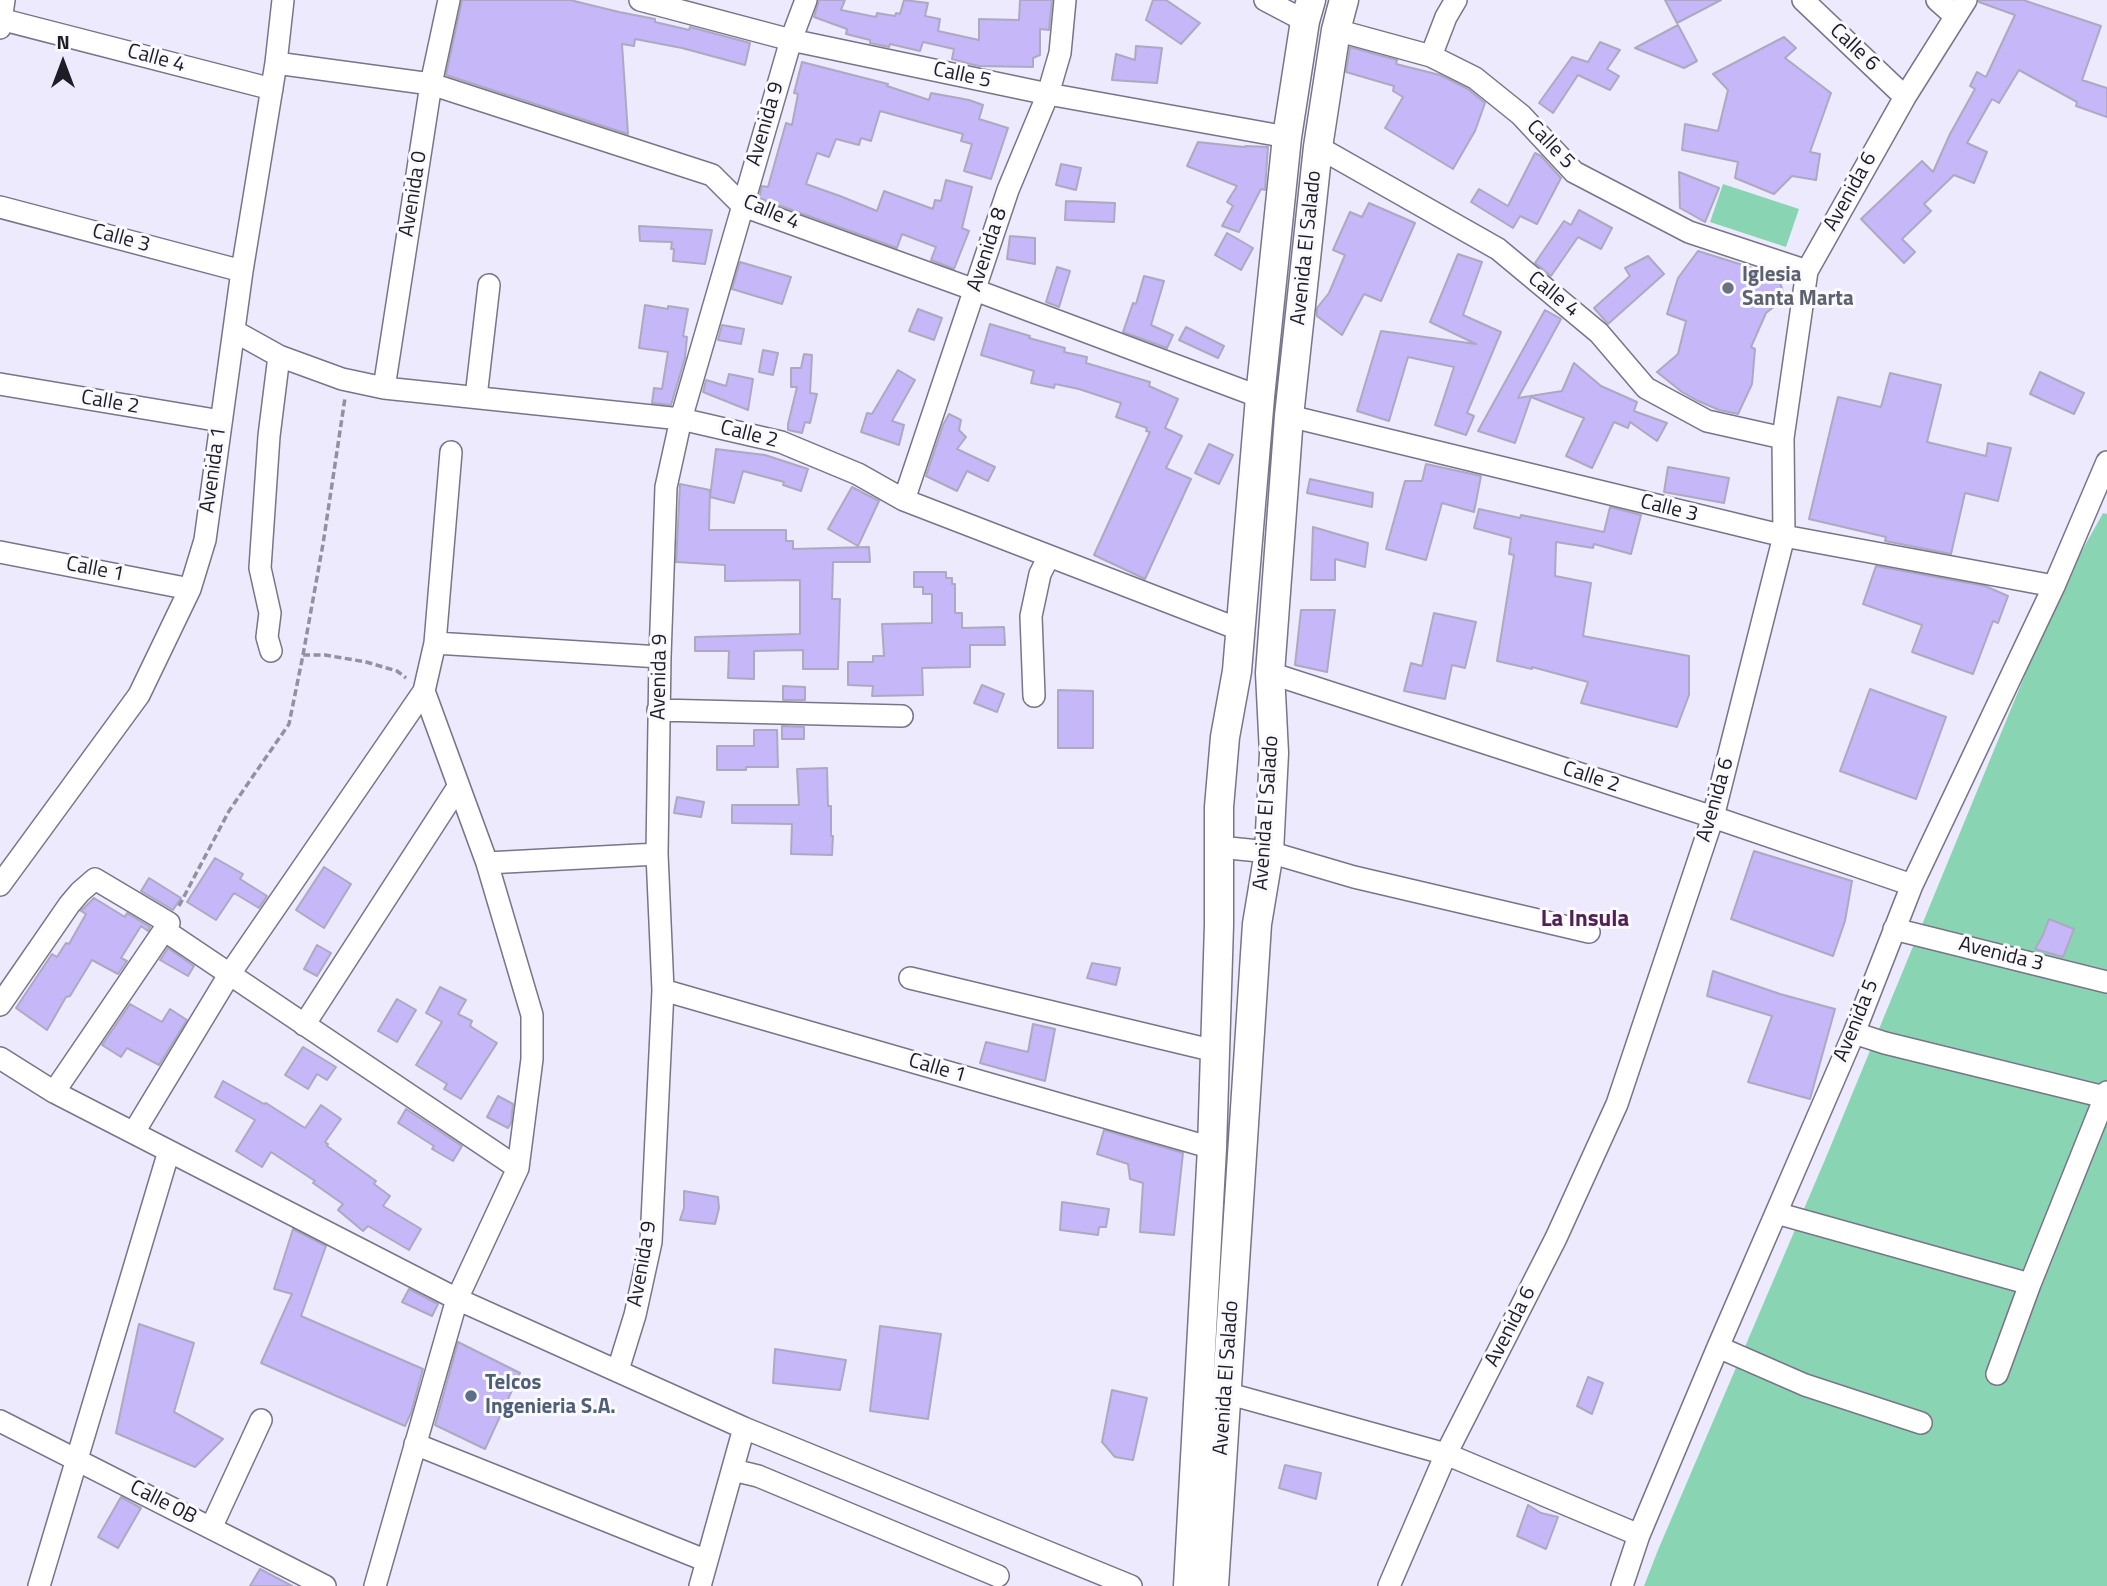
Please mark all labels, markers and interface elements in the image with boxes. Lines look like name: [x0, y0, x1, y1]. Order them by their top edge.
street label: Calle 6: [1824, 19, 1884, 77]
text: N: [56, 27, 70, 56]
north arrow: [28, 28, 98, 98]
street label: Calle 4: [124, 39, 188, 79]
street label: Calle 5: [931, 58, 993, 94]
street label: Avenida 9: [742, 79, 790, 169]
street label: Calle 5: [1521, 115, 1579, 175]
street label: Avenida 6: [1819, 148, 1883, 236]
street label: Avenida 0: [395, 149, 433, 239]
street label: Avenida El Salado: [1286, 169, 1328, 327]
street label: Calle 4: [739, 190, 803, 236]
street label: Avenida 8: [963, 205, 1013, 295]
street label: Calle 3: [89, 219, 153, 259]
place label: Iglesia Santa Marta: [1742, 263, 1854, 313]
street label: Calle 4: [1522, 267, 1584, 323]
marker: Iglesia Santa Marta: [1720, 280, 1736, 296]
street label: Calle 2: [79, 386, 141, 420]
street label: Calle 2: [718, 416, 780, 454]
street label: Avenida 1: [196, 425, 232, 515]
street label: Calle 3: [1638, 490, 1700, 528]
street label: Calle 1: [64, 552, 126, 588]
street label: Avenida 9: [647, 634, 673, 720]
street label: Avenida El Salado: [1249, 735, 1285, 891]
street label: Avenida 6: [1692, 755, 1740, 845]
street label: Calle 2: [1559, 757, 1623, 799]
district label: La Insula: [1541, 906, 1629, 934]
street label: Avenida 3: [1956, 932, 2046, 978]
street label: Avenida 5: [1829, 976, 1885, 1066]
street label: Calle 1: [905, 1049, 969, 1089]
street label: Avenida 9: [623, 1219, 663, 1309]
street label: Avenida 6: [1480, 1283, 1542, 1371]
street label: Avenida El Salado: [1209, 1300, 1245, 1456]
place label: Telcos Ingenieria S.A.: [485, 1371, 616, 1421]
marker: Telcos Ingenieria S.A.: [463, 1388, 479, 1404]
street label: Calle 0B: [125, 1476, 201, 1530]

